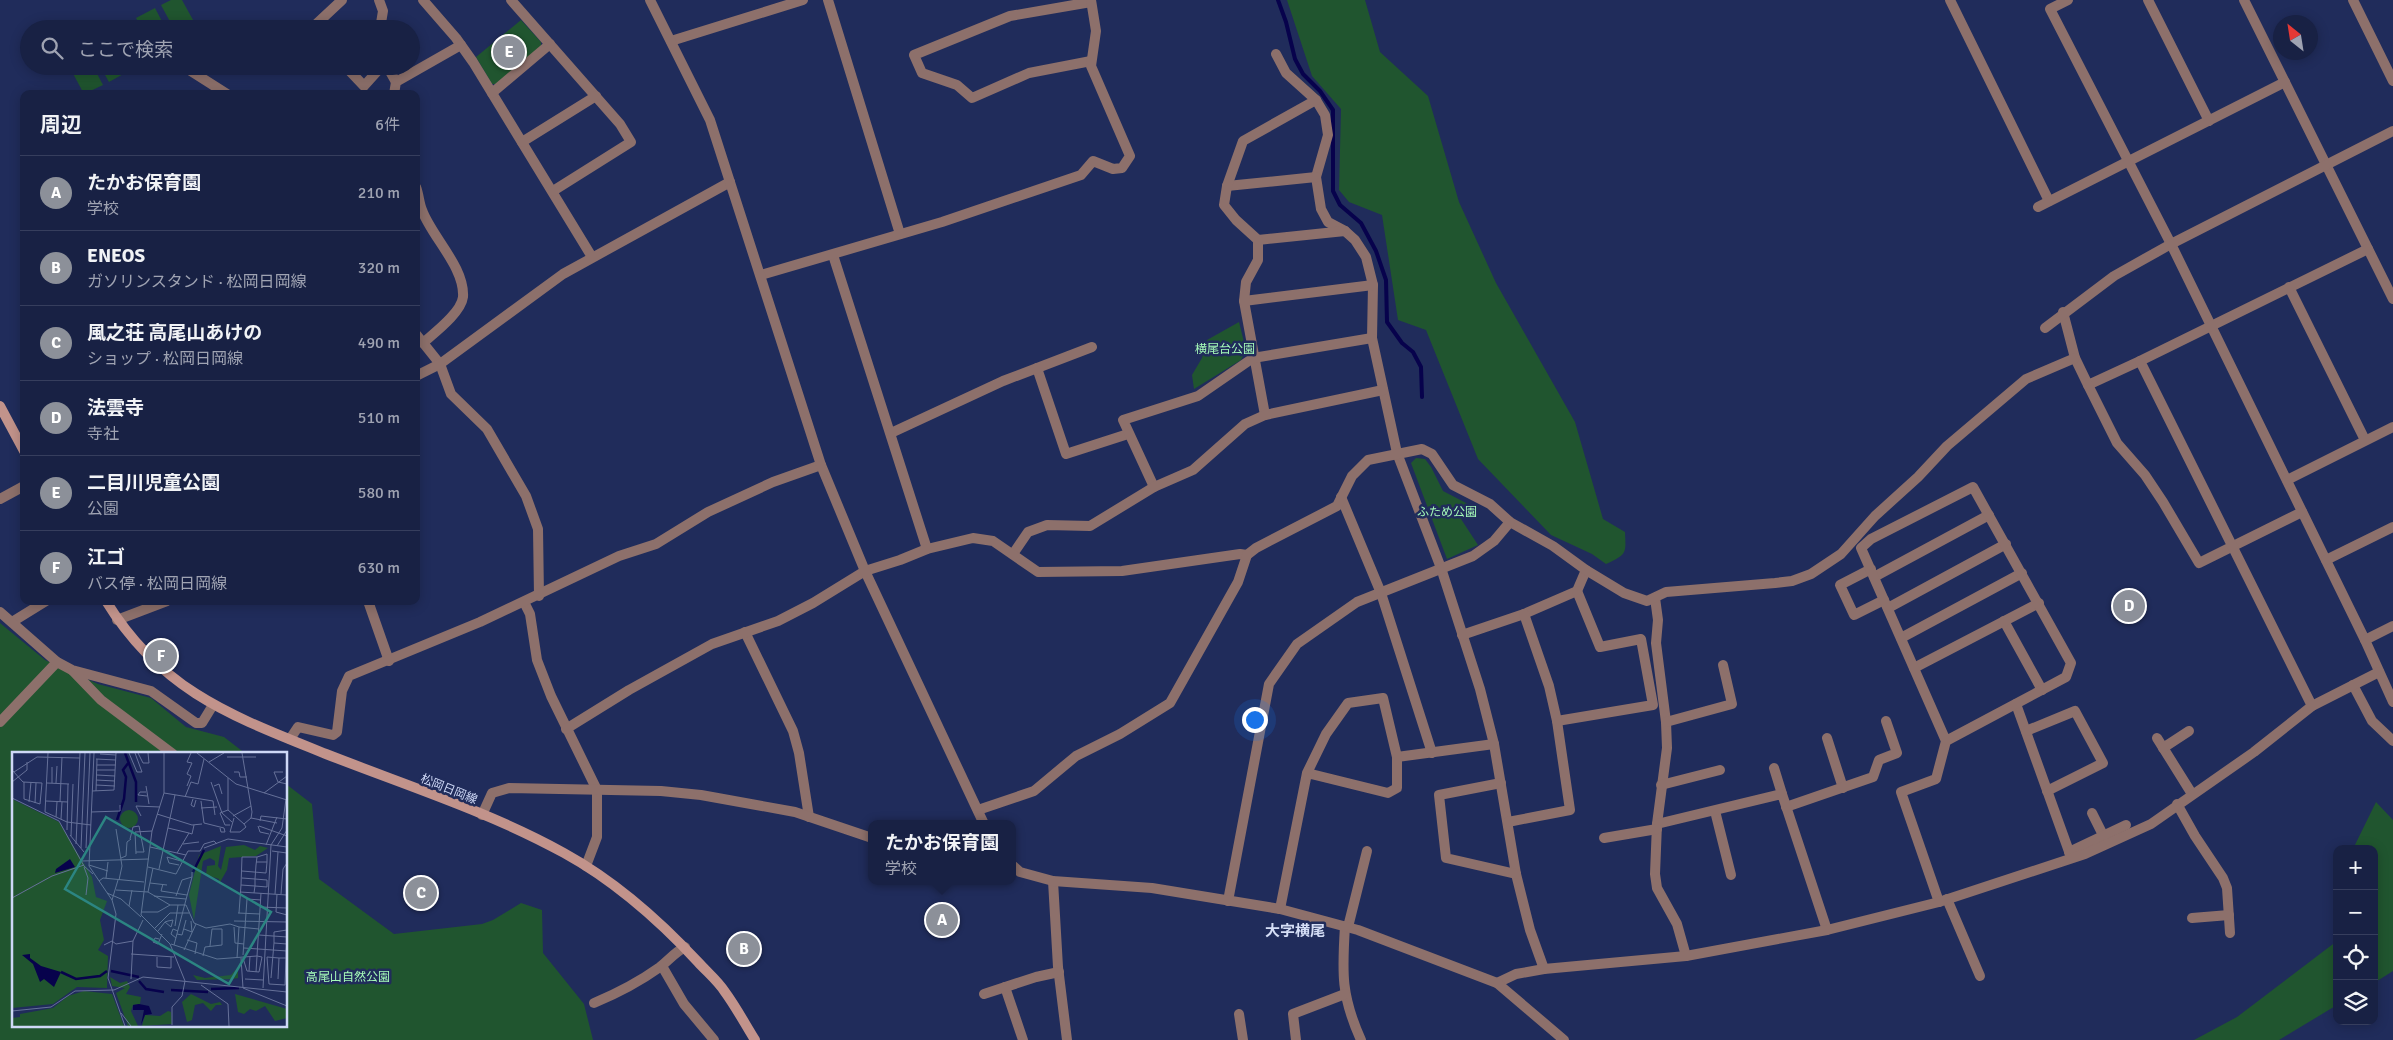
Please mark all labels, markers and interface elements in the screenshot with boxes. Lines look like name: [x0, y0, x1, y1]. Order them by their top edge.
north arrow: [2273, 15, 2318, 60]
search box: [20, 20, 420, 75]
pin: E: [493, 33, 525, 71]
icon: search: [38, 34, 66, 62]
text: ここで検索: [78, 38, 173, 62]
text: 周辺: [40, 112, 82, 138]
text: 6件: [375, 115, 400, 135]
text: たかお保育園: [87, 171, 201, 195]
text: A: [51, 183, 61, 203]
text: 210 m: [358, 183, 400, 203]
text: 学校: [87, 199, 119, 219]
text: ENEOS: [87, 244, 145, 268]
text: B: [51, 258, 61, 278]
text: 320 m: [358, 258, 400, 278]
text: ガソリンスタンド · 松岡日岡線: [87, 272, 307, 292]
text: 風之荘 高尾山あけの: [87, 321, 262, 345]
text: C: [51, 333, 61, 353]
text: 490 m: [358, 333, 400, 353]
park label: 横尾台公園: [1195, 342, 1255, 357]
text: ショップ · 松岡日岡線: [87, 349, 243, 369]
text: 法雲寺: [87, 396, 144, 420]
text: D: [51, 408, 61, 428]
text: 510 m: [358, 408, 400, 428]
text: 寺社: [87, 424, 119, 444]
text: 二目川児童公園: [87, 471, 220, 495]
text: E: [51, 483, 61, 503]
text: 580 m: [358, 483, 400, 503]
text: 公園: [87, 499, 119, 519]
park label: ふため公園: [1417, 505, 1477, 520]
text: 江ゴ: [87, 546, 125, 570]
text: F: [52, 558, 60, 578]
text: 630 m: [358, 558, 400, 578]
text: バス停 · 松岡日岡線: [87, 574, 227, 594]
pin: D: [2113, 587, 2145, 625]
pin: F: [145, 637, 177, 675]
your location: [1242, 707, 1268, 733]
inset map: [12, 752, 288, 1028]
street label: 松岡日岡線: [418, 771, 479, 808]
popup: [868, 820, 1016, 885]
text: たかお保育園: [885, 831, 999, 855]
map controls: [2333, 845, 2378, 1025]
button: +: [2333, 845, 2378, 890]
text: 学校: [885, 859, 917, 879]
pin: C: [405, 874, 437, 912]
button: −: [2333, 890, 2378, 935]
pin: A: [926, 901, 958, 939]
district label: 大字横尾: [1265, 922, 1325, 940]
pin: B: [728, 930, 760, 968]
button: locate: [2333, 935, 2378, 980]
park label: 高尾山自然公園: [306, 970, 390, 985]
button: layers: [2333, 980, 2378, 1025]

